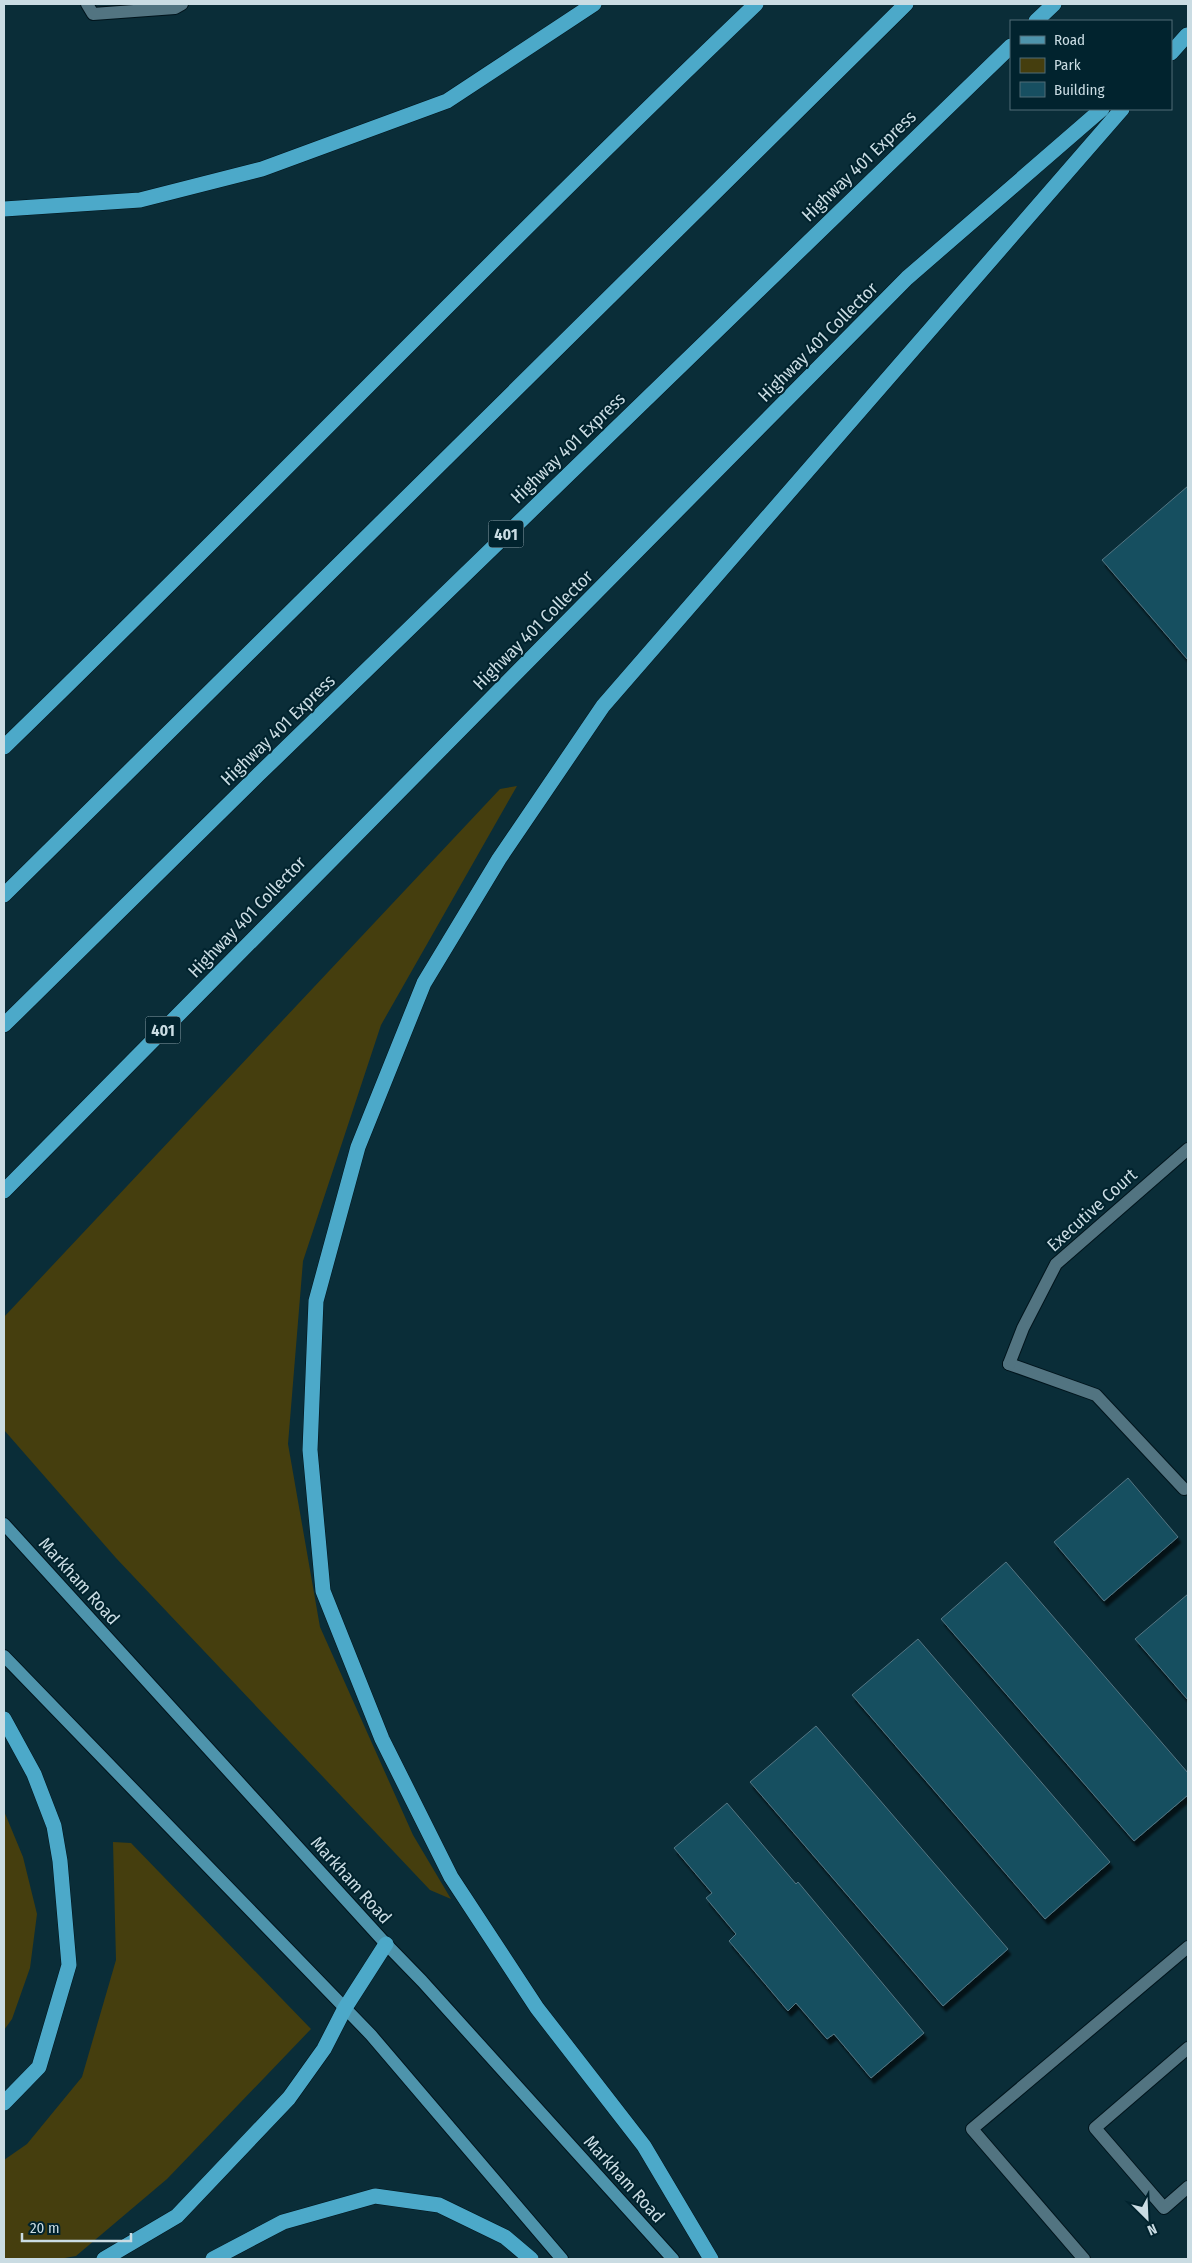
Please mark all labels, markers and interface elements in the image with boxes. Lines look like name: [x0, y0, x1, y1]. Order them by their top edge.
legend: [1010, 20, 1172, 110]
text: Road: [1054, 31, 1085, 49]
text: Park: [1054, 56, 1081, 74]
text: Building: [1054, 81, 1105, 99]
street label: Highway 401 Express: [797, 106, 921, 226]
street label: Highway 401 Collector: [754, 277, 883, 406]
street label: Highway 401 Express: [506, 388, 630, 508]
road number: 401: [488, 520, 524, 548]
street label: Highway 401 Collector: [469, 565, 598, 694]
street label: Highway 401 Express: [216, 670, 340, 790]
street label: Highway 401 Collector: [183, 851, 311, 982]
road number: 401: [146, 1016, 180, 1044]
street label: Executive Court: [1043, 1164, 1142, 1256]
street label: Markham Road: [34, 1533, 124, 1629]
street label: Markham Road: [306, 1832, 396, 1928]
street label: Markham Road: [579, 2131, 669, 2227]
north arrow: [1122, 2193, 1172, 2243]
scale bar: [22, 2210, 131, 2242]
text: 20 m: [30, 2219, 60, 2237]
text: N: [1145, 2220, 1159, 2239]

